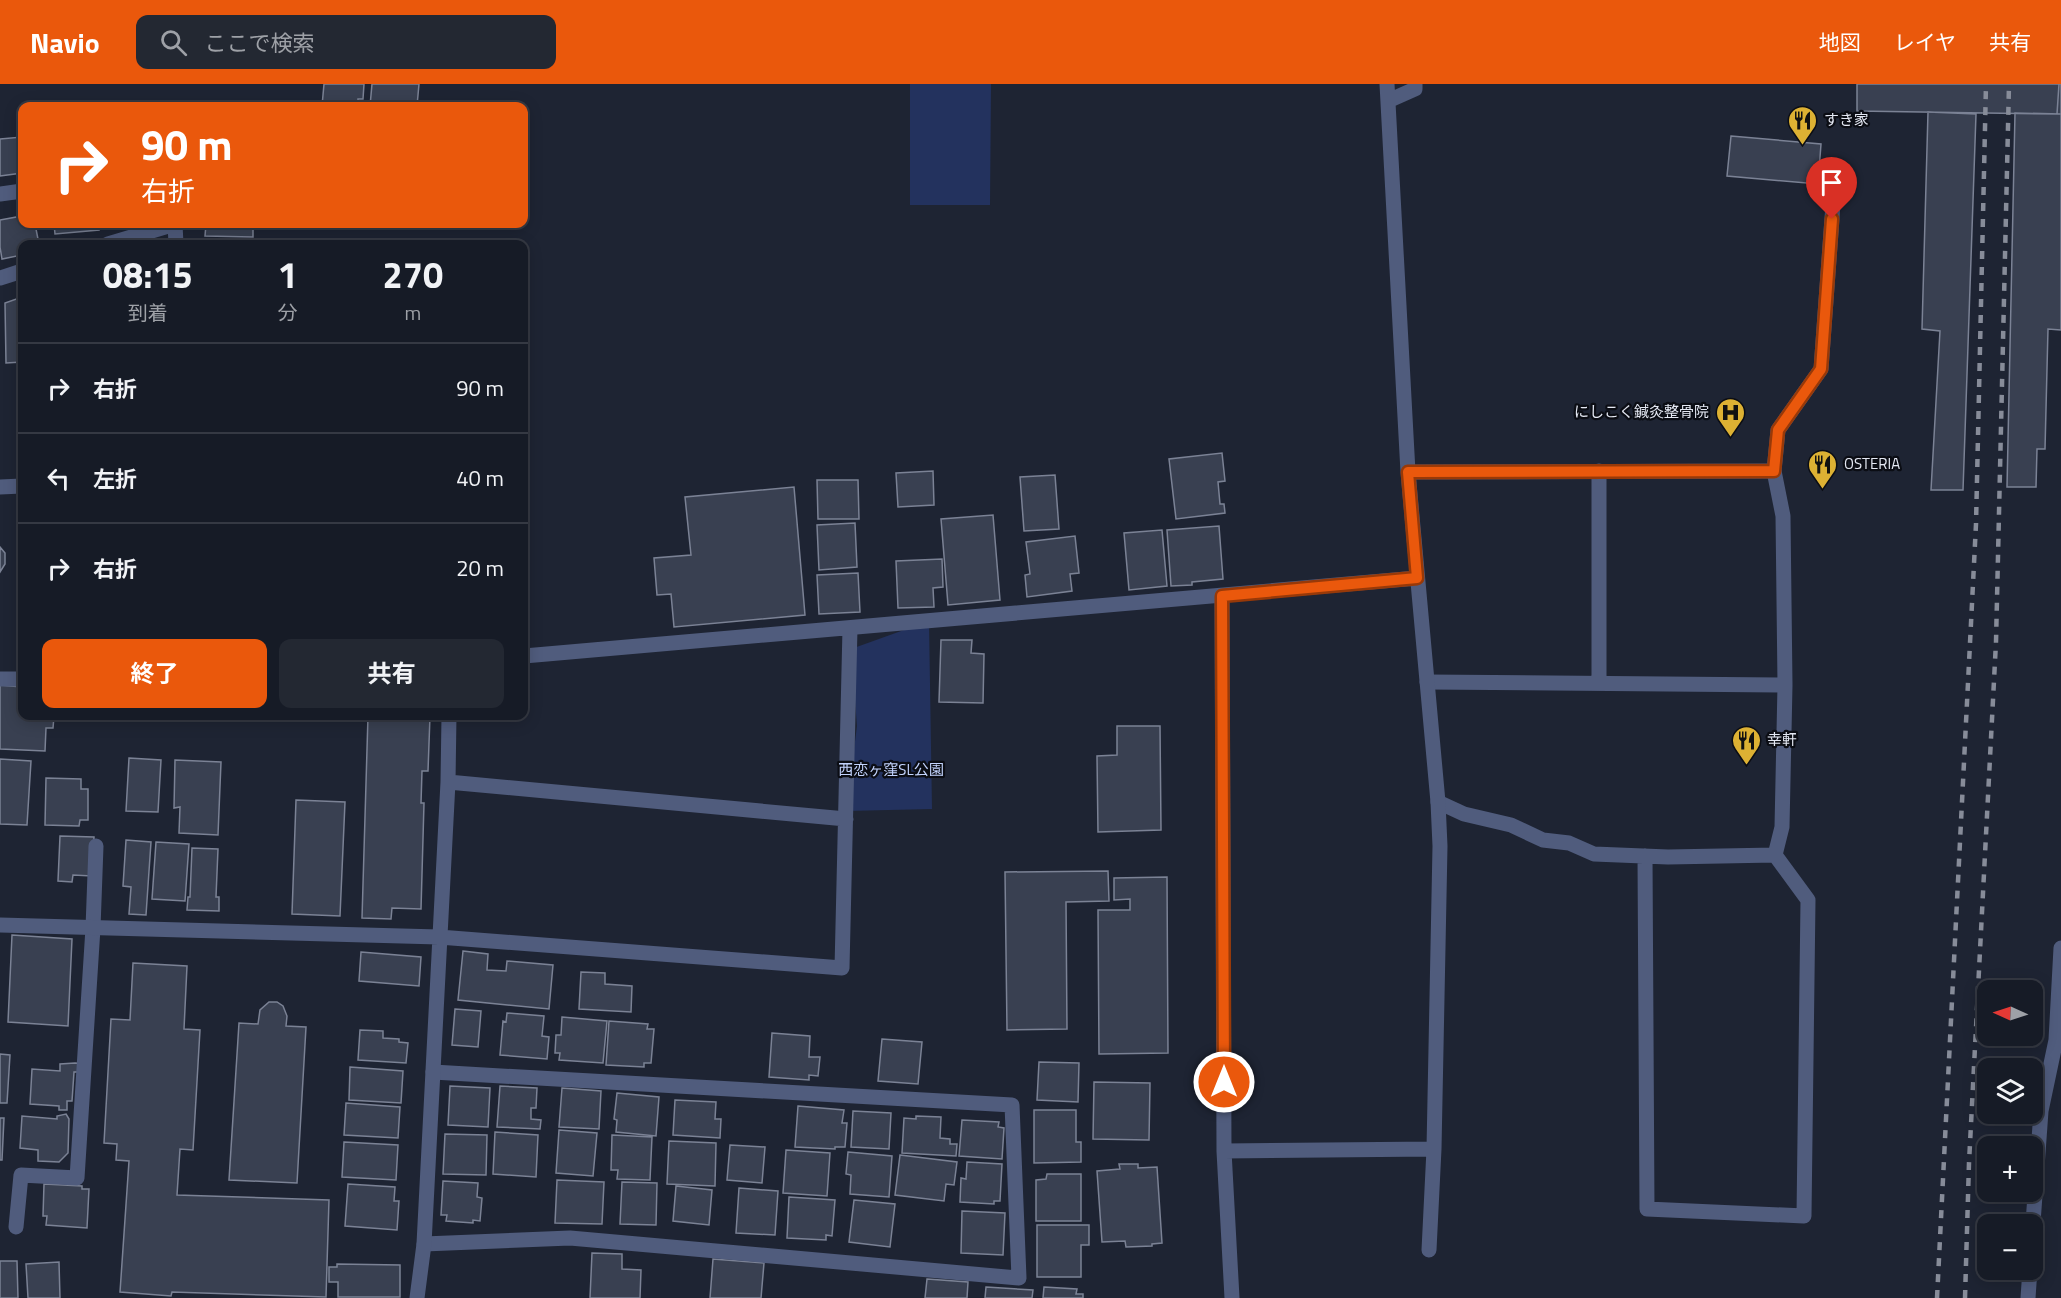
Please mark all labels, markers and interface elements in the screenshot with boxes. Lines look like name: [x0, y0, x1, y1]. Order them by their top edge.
search box: [136, 15, 556, 69]
text: Navio: [30, 21, 100, 64]
icon: search: [157, 26, 190, 59]
text: ここで検索: [205, 26, 315, 60]
text: 地図: [1819, 26, 1861, 58]
text: レイヤ: [1894, 26, 1956, 58]
text: 共有: [1989, 26, 2031, 58]
restaurant icon: すき家: [1787, 104, 1819, 146]
place label: すき家: [1824, 108, 1869, 131]
text: 90 m: [141, 112, 233, 176]
icon: right: [42, 126, 120, 204]
pin: [1806, 157, 1857, 219]
icon: arrive: [1815, 166, 1848, 199]
text: 右折: [141, 170, 195, 211]
text: 08:15: [103, 247, 193, 302]
text: 1: [278, 247, 298, 302]
text: 270: [383, 247, 443, 302]
text: 到着: [128, 297, 168, 328]
text: 分: [278, 297, 298, 328]
text: m: [404, 297, 421, 328]
text: 90 m: [456, 371, 504, 405]
icon: right: [42, 372, 75, 405]
text: 右折: [93, 372, 137, 406]
hospital icon: にしこく鍼灸整骨院: [1714, 396, 1746, 438]
place label: にしこく鍼灸整骨院: [1574, 400, 1709, 423]
restaurant icon: OSTERIA: [1807, 448, 1839, 490]
place label: OSTERIA: [1844, 452, 1900, 475]
text: 40 m: [456, 461, 504, 495]
icon: left: [42, 462, 75, 495]
text: 左折: [93, 462, 137, 496]
text: 20 m: [456, 551, 504, 585]
icon: right: [42, 552, 75, 585]
text: 右折: [93, 552, 137, 586]
button: 終了: [42, 639, 267, 708]
button: 共有: [279, 639, 504, 708]
restaurant icon: 幸軒: [1730, 724, 1762, 766]
place label: 幸軒: [1767, 728, 1797, 751]
park label: 西恋ヶ窪SL公園: [838, 758, 944, 781]
north arrow: [1977, 980, 2043, 1046]
map controls: [1977, 980, 2043, 1280]
position arrow: [1192, 1050, 1256, 1114]
button: layers: [1977, 1058, 2043, 1124]
button: +: [1977, 1136, 2043, 1202]
button: −: [1977, 1214, 2043, 1280]

